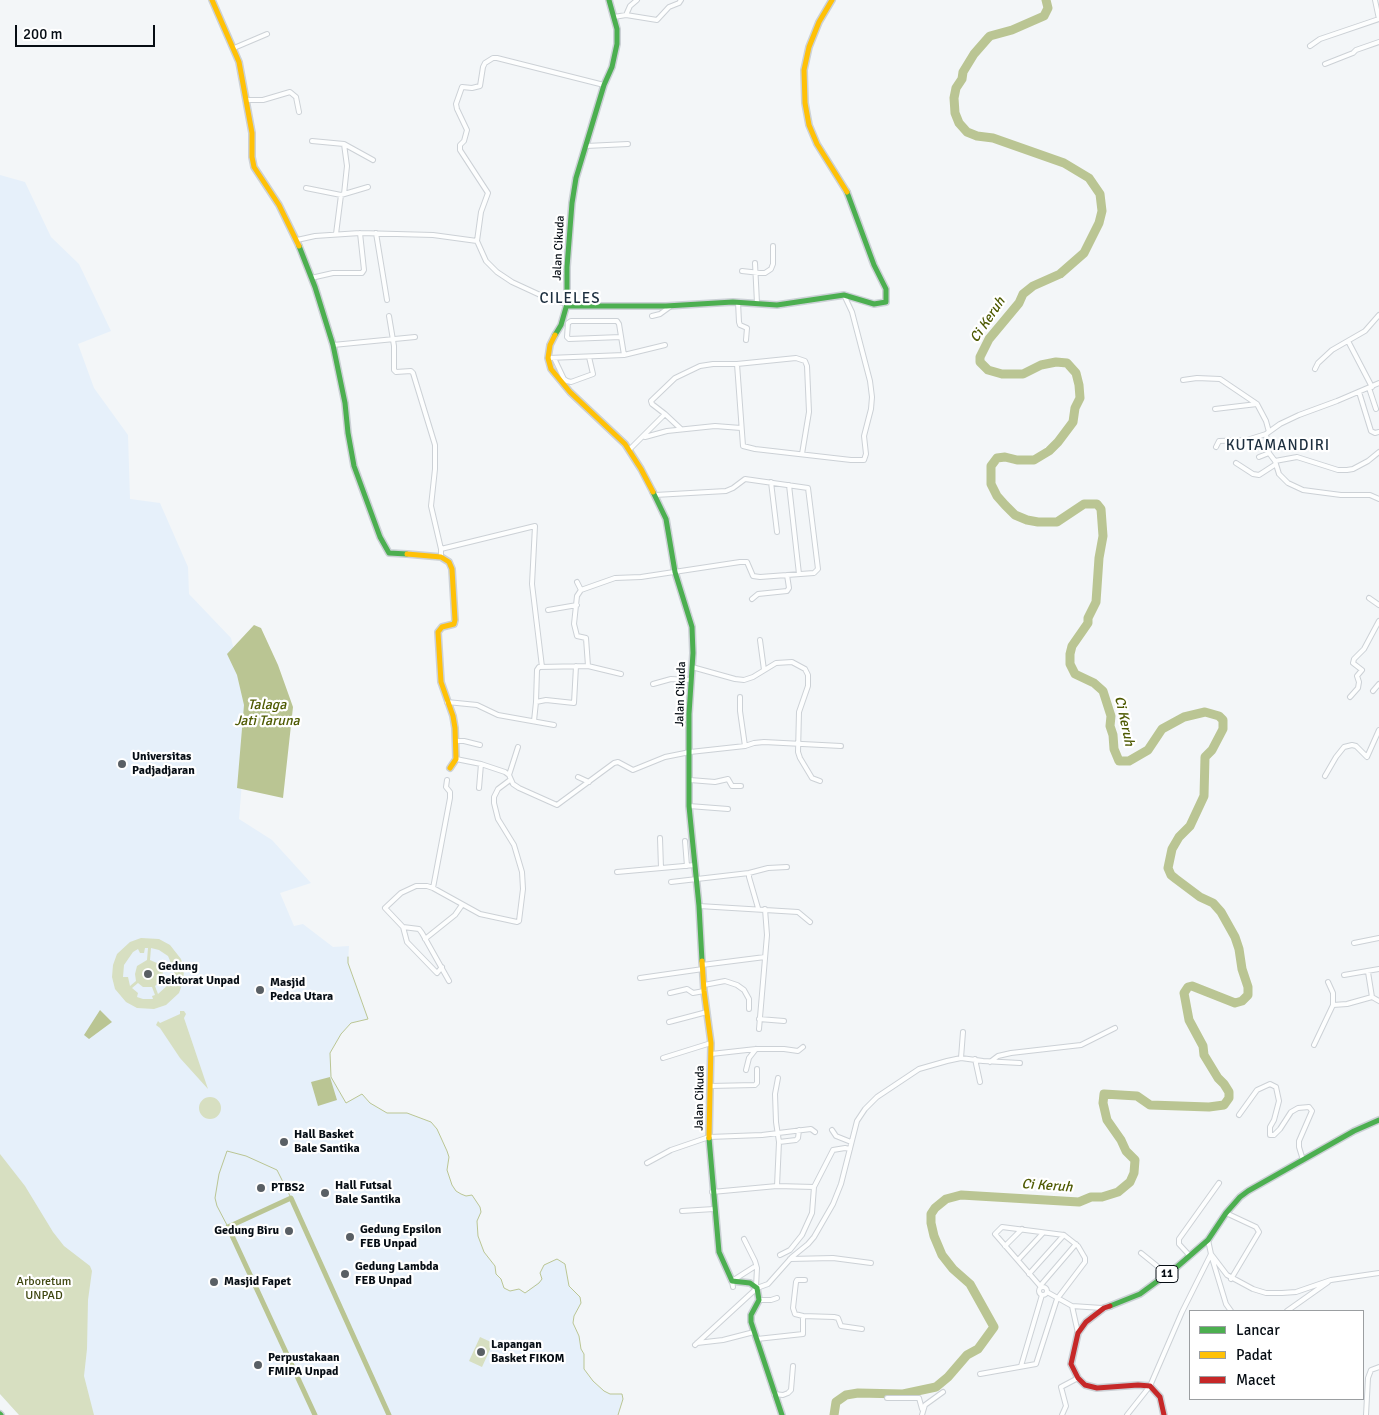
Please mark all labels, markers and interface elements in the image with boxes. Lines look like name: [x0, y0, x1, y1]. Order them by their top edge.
scale bar: [18, 15, 158, 47]
text: 200 m: [23, 25, 63, 43]
street label: Jalan Cikuda: [550, 215, 568, 281]
district label: CILELES: [539, 290, 601, 308]
water label: Ci Keruh: [967, 294, 1009, 346]
district label: KUTAMANDIRI: [1224, 437, 1332, 455]
street label: Jalan Cikuda: [673, 661, 689, 727]
water label: Ci Keruh: [1110, 694, 1138, 748]
water label: Talaga Jati Taruna: [234, 697, 300, 730]
place label: Universitas Padjadjaran: [132, 750, 195, 778]
marker: Universitas Padjadjaran: [116, 758, 128, 770]
place label: Gedung Rektorat Unpad: [158, 960, 240, 988]
marker: Gedung Rektorat Unpad: [142, 968, 154, 980]
place label: Masjid Pedca Utara: [270, 976, 333, 1004]
marker: Masjid Pedca Utara: [254, 984, 266, 996]
street label: Jalan Cikuda: [692, 1065, 708, 1131]
place label: Hall Basket Bale Santika: [294, 1128, 360, 1156]
marker: Hall Basket Bale Santika: [278, 1136, 290, 1148]
water label: Ci Keruh: [1021, 1176, 1073, 1196]
place label: Hall Futsal Bale Santika: [335, 1179, 401, 1207]
place label: PTBS2: [271, 1181, 305, 1195]
marker: PTBS2: [255, 1182, 267, 1194]
marker: Hall Futsal Bale Santika: [319, 1187, 331, 1199]
place label: Gedung Epsilon FEB Unpad: [360, 1223, 441, 1251]
place label: Gedung Biru: [214, 1224, 279, 1238]
marker: Gedung Biru: [283, 1225, 295, 1237]
marker: Gedung Epsilon FEB Unpad: [344, 1231, 356, 1243]
place label: Gedung Lambda FEB Unpad: [355, 1260, 439, 1288]
road number: 11: [1156, 1266, 1178, 1282]
marker: Gedung Lambda FEB Unpad: [339, 1268, 351, 1280]
park label: Arboretum UNPAD: [17, 1275, 71, 1303]
place label: Masjid Fapet: [224, 1275, 291, 1289]
marker: Masjid Fapet: [208, 1276, 220, 1288]
legend: [1189, 1310, 1364, 1400]
text: Lancar: [1236, 1321, 1280, 1339]
place label: Lapangan Basket FIKOM: [491, 1338, 565, 1366]
marker: Lapangan Basket FIKOM: [475, 1346, 487, 1358]
text: Padat: [1236, 1346, 1272, 1364]
place label: Perpustakaan FMIPA Unpad: [268, 1351, 340, 1379]
marker: Perpustakaan FMIPA Unpad: [252, 1359, 264, 1371]
text: Macet: [1236, 1371, 1275, 1389]

